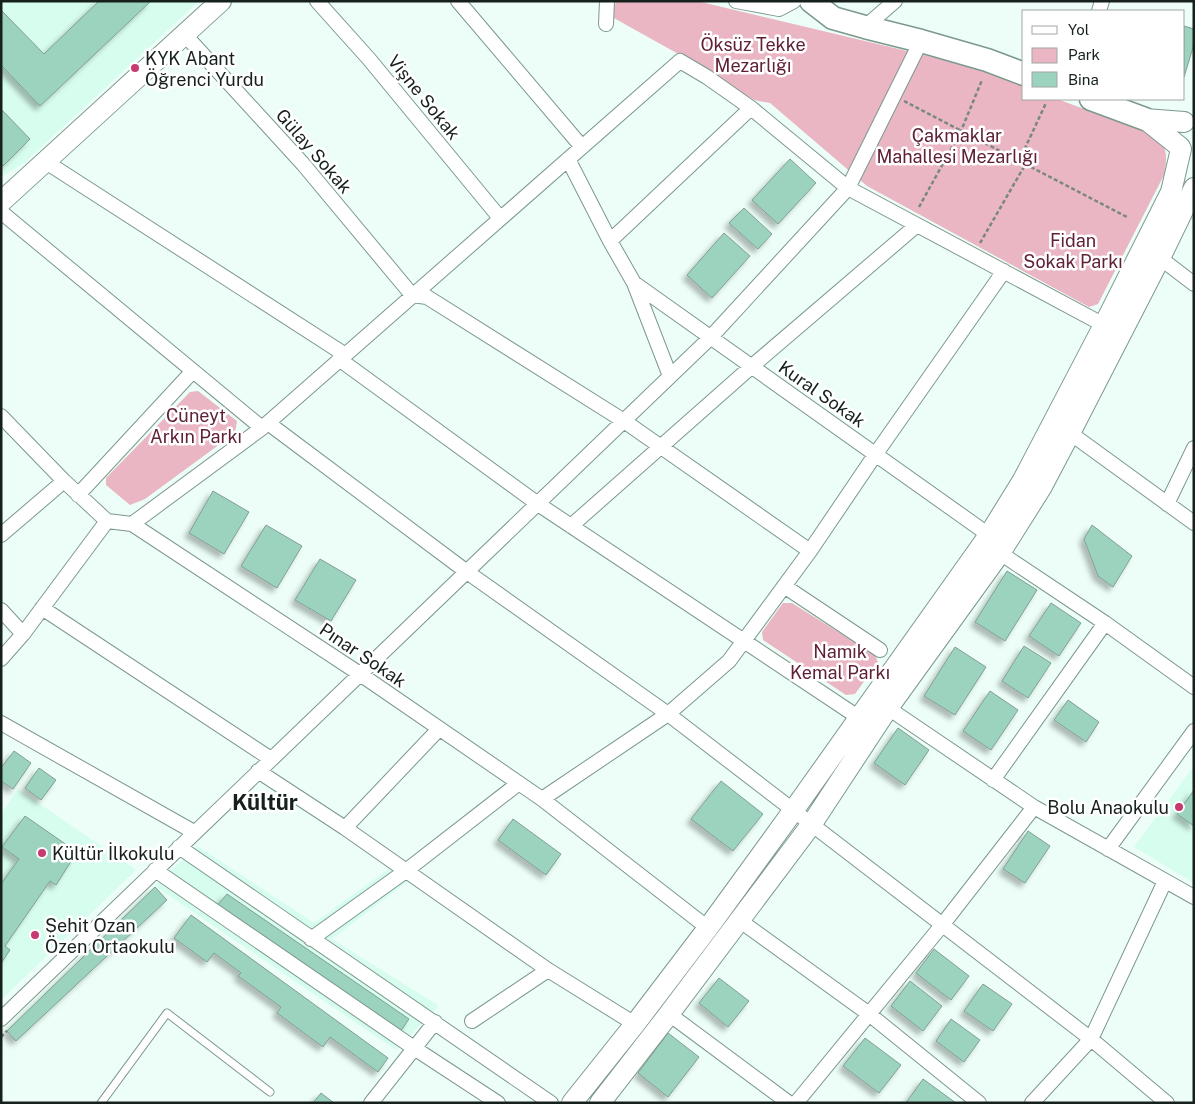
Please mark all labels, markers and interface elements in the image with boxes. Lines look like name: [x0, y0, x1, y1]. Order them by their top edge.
legend: [1022, 10, 1185, 100]
text: Yol: [1068, 21, 1089, 38]
park label: Öksüz Tekke Mezarlığı: [700, 33, 806, 76]
text: Park: [1068, 46, 1100, 63]
place label: KYK Abant Öğrenci Yurdu: [145, 48, 264, 90]
street label: Vişne Sokak: [384, 50, 464, 144]
marker: KYK Abant Öğrenci Yurdu: [129, 62, 141, 74]
text: Bina: [1068, 71, 1099, 88]
street label: Gülay Sokak: [272, 105, 356, 197]
park label: Çakmaklar Mahallesi Mezarlığı: [876, 125, 1038, 167]
park label: Fidan Sokak Parkı: [1023, 230, 1123, 272]
street label: Kural Sokak: [775, 356, 869, 432]
park label: Cüneyt Arkın Parkı: [150, 405, 242, 447]
street label: Pınar Sokak: [316, 618, 410, 692]
park label: Namık Kemal Parkı: [790, 641, 890, 683]
district label: Kültür: [232, 789, 298, 815]
place label: Bolu Anaokulu: [1047, 797, 1169, 818]
marker: Bolu Anaokulu: [1173, 801, 1185, 813]
place label: Kültür İlkokulu: [52, 842, 174, 864]
marker: Kültür İlkokulu: [36, 847, 48, 859]
place label: Şehit Ozan Özen Ortaokulu: [45, 915, 175, 957]
marker: Şehit Ozan Özen Ortaokulu: [29, 929, 41, 941]

